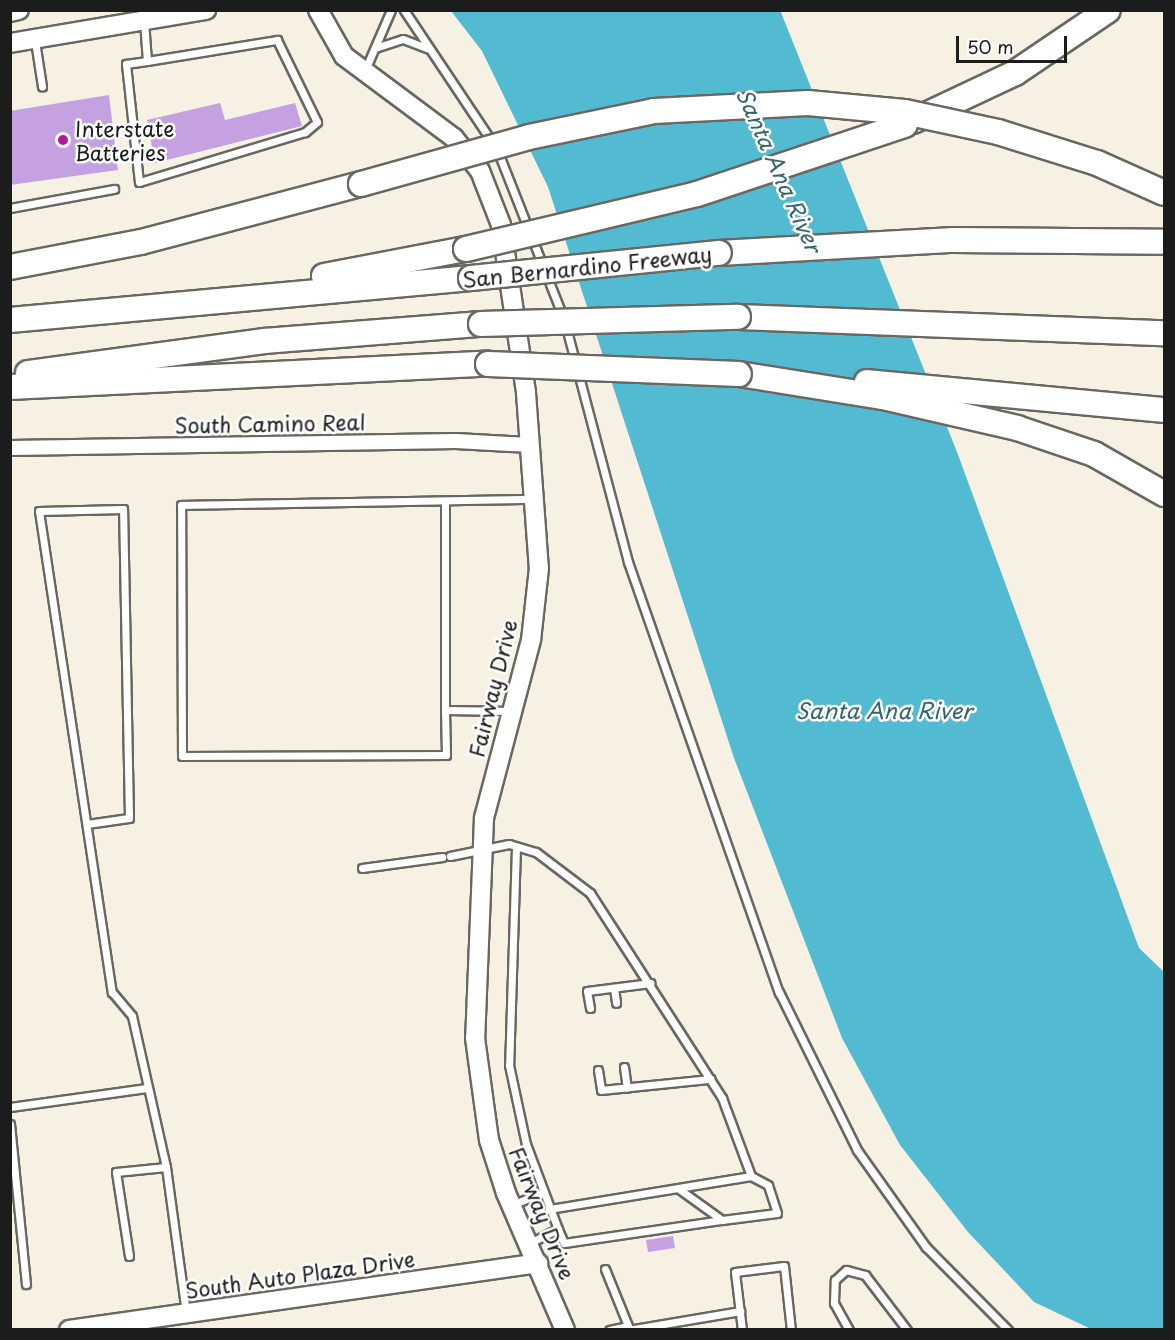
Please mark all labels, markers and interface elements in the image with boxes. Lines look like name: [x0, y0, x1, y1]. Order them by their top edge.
scale bar: [959, 24, 1070, 62]
text: 50 m: [967, 33, 1014, 60]
water label: Santa Ana River: [732, 85, 828, 255]
place label: Interstate Batteries: [75, 115, 174, 165]
marker: Interstate Batteries: [56, 133, 70, 147]
street label: San Bernardino Freeway: [461, 240, 713, 292]
street label: South Camino Real: [173, 409, 367, 437]
street label: Fairway Drive: [463, 616, 521, 760]
water label: Santa Ana River: [796, 697, 972, 723]
street label: Fairway Drive: [505, 1143, 581, 1283]
street label: South Auto Plaza Drive: [182, 1245, 418, 1303]

